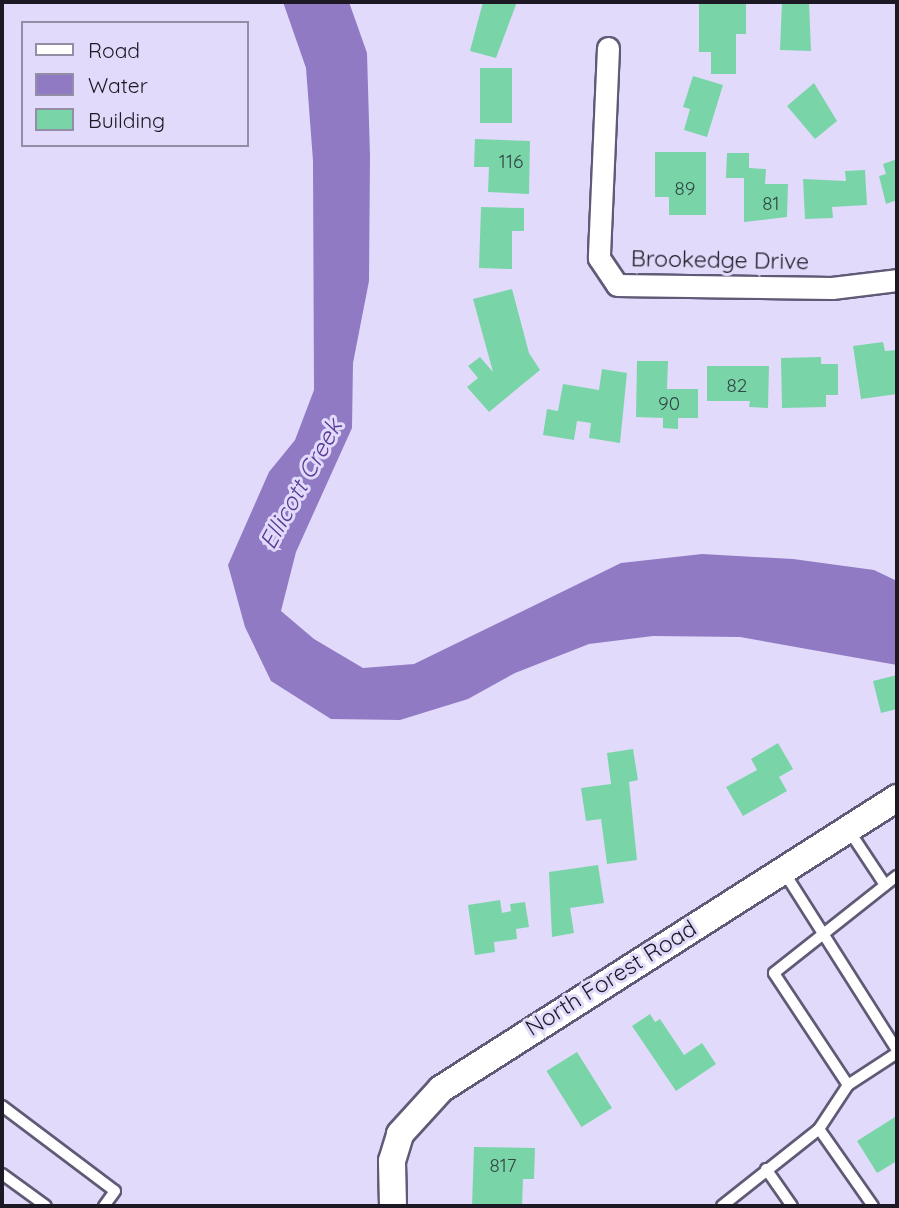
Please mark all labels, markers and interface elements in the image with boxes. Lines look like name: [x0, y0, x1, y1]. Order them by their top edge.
legend: [21, 21, 248, 147]
text: Road: [88, 37, 140, 63]
text: Water: [88, 72, 148, 98]
text: Building: [88, 107, 165, 133]
house number: 116: [499, 151, 523, 173]
house number: 89: [675, 178, 695, 200]
house number: 81: [762, 193, 780, 215]
street label: Brookedge Drive: [631, 245, 809, 275]
house number: 82: [727, 375, 747, 397]
house number: 90: [658, 393, 680, 415]
water label: Ellicott Creek: [254, 414, 348, 554]
street label: North Forest Road: [520, 914, 702, 1042]
house number: 817: [489, 1155, 517, 1177]

